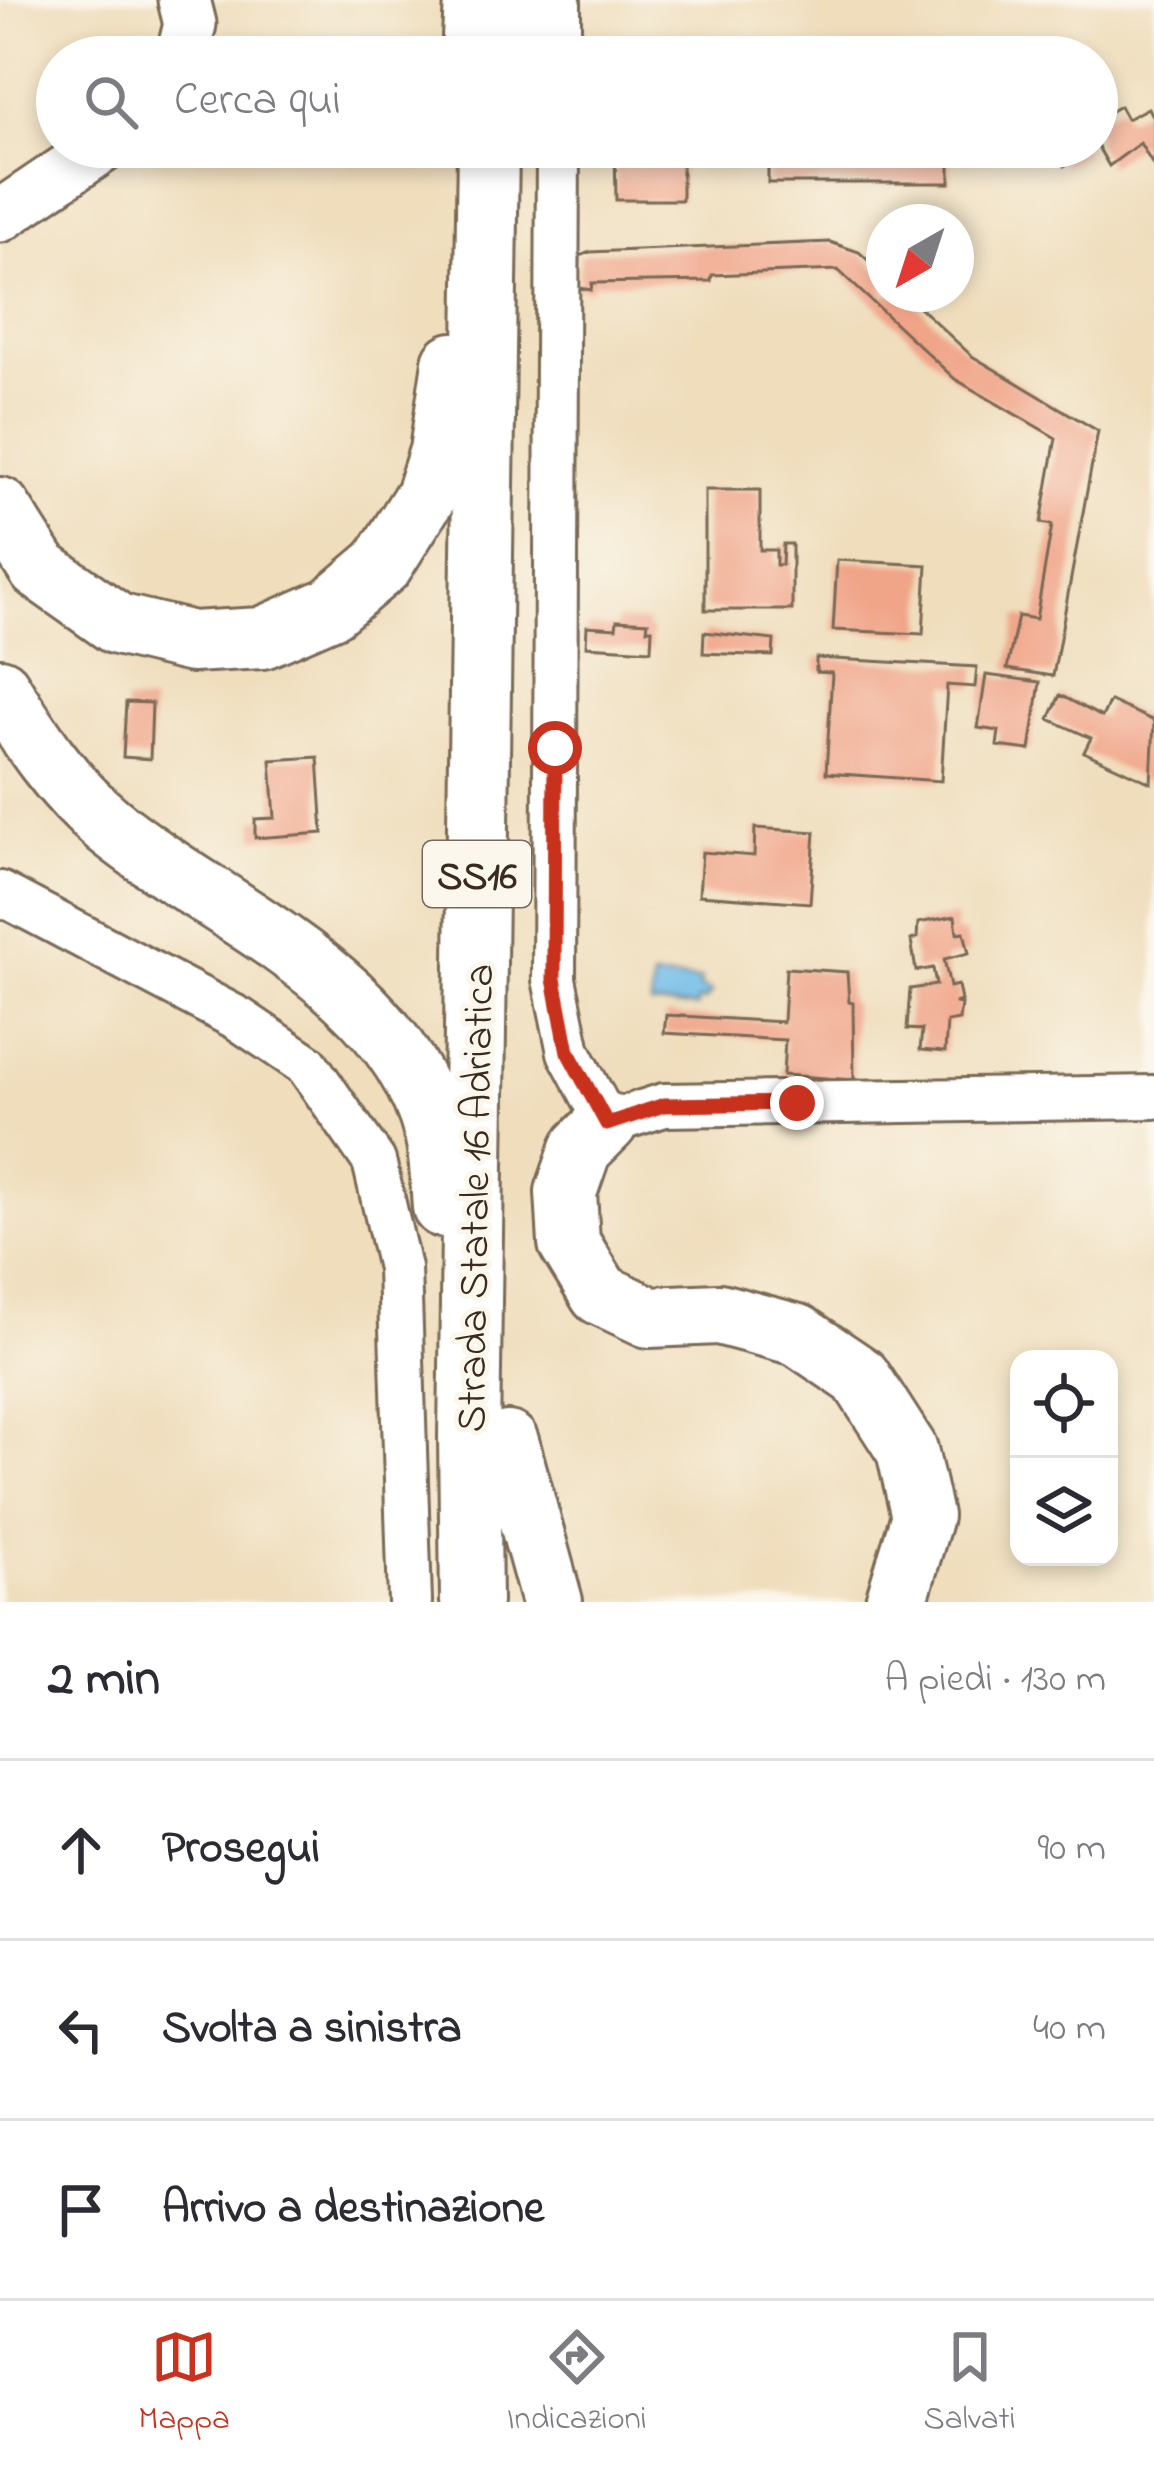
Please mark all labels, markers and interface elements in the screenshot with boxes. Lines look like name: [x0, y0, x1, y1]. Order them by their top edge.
search box: [36, 36, 1118, 168]
icon: search: [78, 69, 144, 135]
text: Cerca qui: [174, 69, 341, 135]
north arrow: [866, 204, 974, 312]
route start: [528, 721, 582, 775]
road number: SS16: [423, 841, 531, 907]
street label: Strada Statale 16 Adriatica: [443, 963, 512, 1433]
route end: [770, 1076, 824, 1130]
map controls: [1010, 1350, 1118, 1566]
button: locate: [1010, 1350, 1118, 1458]
button: layers: [1010, 1458, 1118, 1566]
text: 2 min: [48, 1643, 160, 1718]
text: A piedi · 130 m: [884, 1652, 1106, 1709]
icon: ahead: [48, 1817, 114, 1883]
text: Prosegui: [162, 1817, 320, 1883]
text: 90 m: [1037, 1821, 1106, 1878]
icon: left: [48, 1997, 114, 2063]
text: Svolta a sinistra: [162, 1997, 462, 2063]
text: 40 m: [1033, 2001, 1106, 2058]
icon: arrive: [48, 2177, 114, 2243]
text: Arrivo a destinazione: [162, 2177, 544, 2243]
tab: Mappa: [138, 2324, 230, 2444]
tab: Indicazioni: [507, 2324, 647, 2444]
tab: Salvati: [924, 2324, 1016, 2444]

